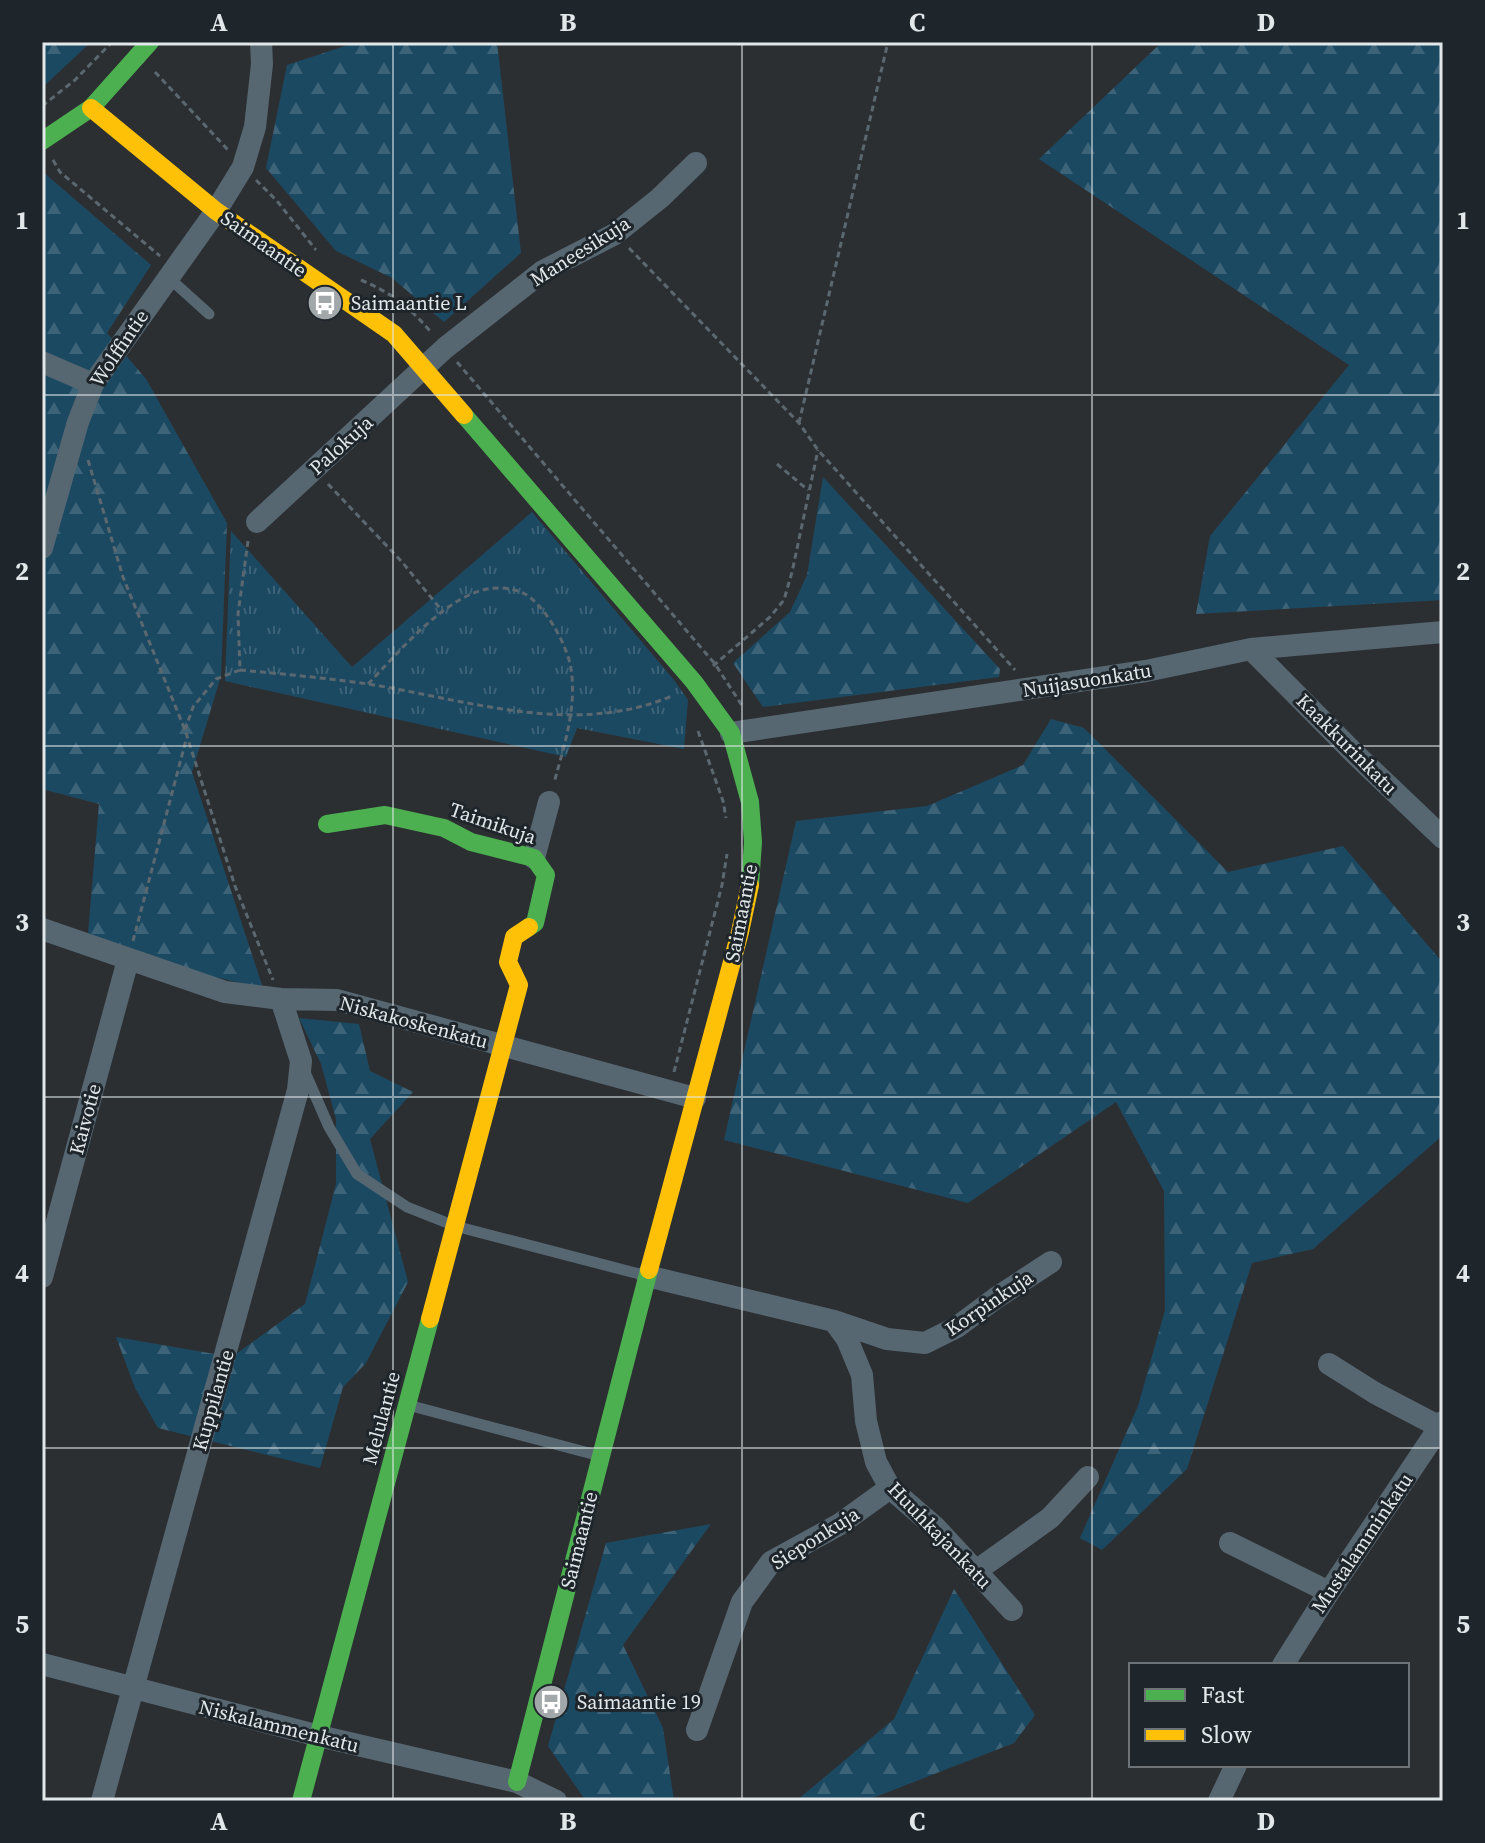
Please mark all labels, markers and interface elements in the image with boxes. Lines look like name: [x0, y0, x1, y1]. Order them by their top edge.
text: A: [210, 4, 228, 40]
text: B: [560, 4, 577, 40]
text: C: [909, 4, 925, 40]
text: D: [1257, 4, 1275, 40]
text: 1: [15, 202, 29, 238]
text: 1: [1456, 202, 1470, 238]
street label: Saimaantie: [215, 204, 313, 284]
street label: Maneesikuja: [525, 209, 636, 293]
bus stop icon: Saimaantie L: [306, 284, 344, 322]
place label: Saimaantie L: [351, 289, 467, 317]
street label: Wolffintie: [83, 304, 155, 392]
street label: Palokuja: [303, 408, 380, 481]
text: 2: [15, 553, 29, 589]
text: 2: [1456, 553, 1470, 589]
street label: Nuijasuonkatu: [1021, 656, 1153, 704]
street label: Kaakkurinkatu: [1290, 687, 1404, 801]
street label: Taimikuja: [446, 795, 541, 851]
street label: Saimaantie: [718, 862, 764, 964]
text: 3: [15, 904, 29, 940]
text: 3: [1456, 904, 1470, 940]
street label: Niskakoskenkatu: [337, 989, 491, 1055]
street label: Kaivotie: [62, 1081, 108, 1157]
text: 4: [15, 1255, 29, 1291]
text: 4: [1456, 1255, 1470, 1291]
street label: Korpinkuja: [940, 1263, 1039, 1343]
street label: Kuppilantie: [185, 1346, 241, 1454]
street label: Melulantie: [355, 1368, 407, 1468]
street label: Mustalamminkatu: [1305, 1467, 1419, 1619]
street label: Huuhkajankatu: [882, 1475, 998, 1595]
street label: Saimaantie: [553, 1488, 605, 1592]
street label: Sieponkuja: [766, 1499, 865, 1576]
text: 5: [15, 1606, 29, 1642]
text: 5: [1456, 1606, 1470, 1642]
legend: [1129, 1663, 1409, 1767]
text: Fast: [1201, 1678, 1245, 1711]
bus stop icon: Saimaantie 19: [532, 1683, 570, 1721]
place label: Saimaantie 19: [577, 1688, 701, 1716]
street label: Niskalammenkatu: [196, 1693, 362, 1759]
text: Slow: [1201, 1718, 1252, 1751]
text: A: [210, 1803, 228, 1839]
text: B: [560, 1803, 577, 1839]
text: C: [909, 1803, 925, 1839]
text: D: [1257, 1803, 1275, 1839]

